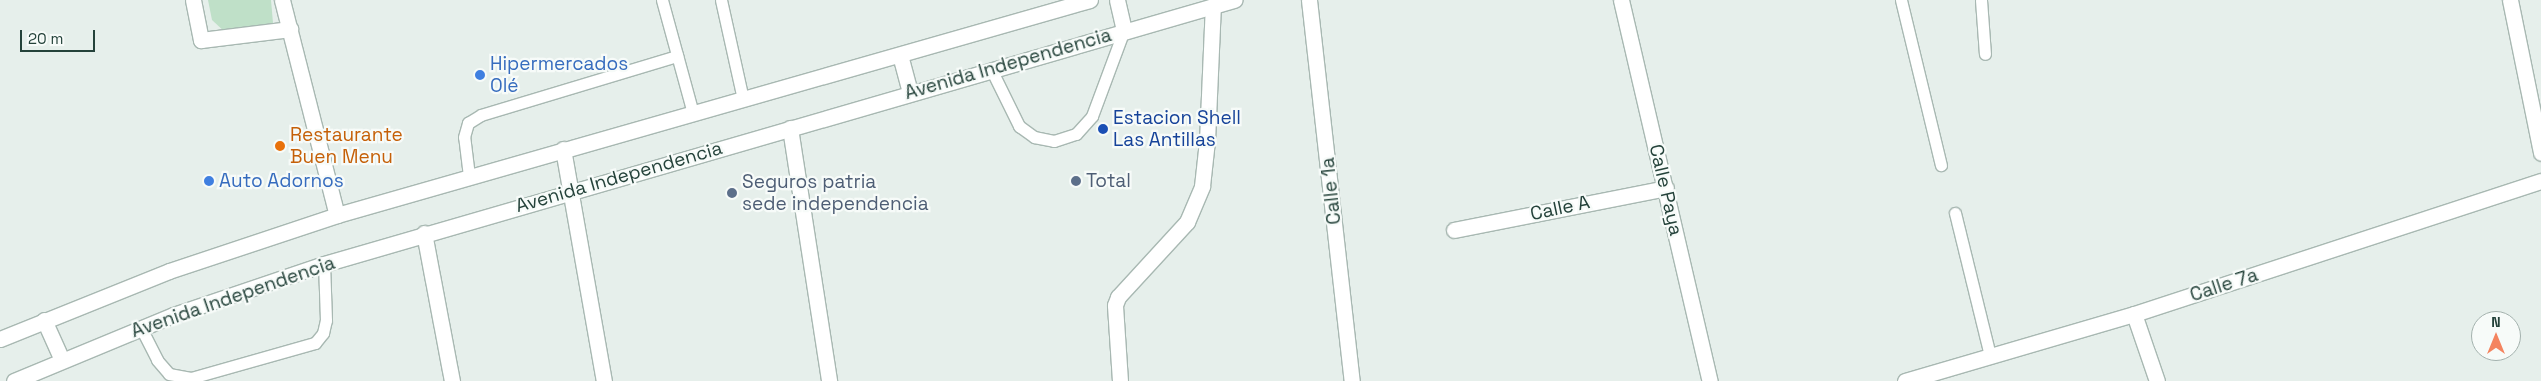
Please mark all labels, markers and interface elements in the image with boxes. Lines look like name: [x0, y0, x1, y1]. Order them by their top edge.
scale bar: [22, 20, 98, 52]
street label: Avenida Independencia: [902, 24, 1114, 104]
text: 20 m: [28, 29, 63, 48]
place label: Hipermercados Olé: [490, 53, 628, 97]
marker: Hipermercados Olé: [474, 69, 486, 81]
place label: Estacion Shell Las Antillas: [1113, 107, 1241, 151]
marker: Estacion Shell Las Antillas: [1097, 123, 1109, 135]
place label: Restaurante Buen Menu: [290, 124, 403, 168]
street label: Avenida Independencia: [513, 137, 725, 217]
marker: Restaurante Buen Menu: [274, 140, 286, 152]
street label: Calle Paya: [1644, 142, 1688, 238]
street label: Calle 1a: [1316, 156, 1346, 226]
place label: Auto Adornos: [219, 170, 344, 192]
place label: Total: [1086, 170, 1131, 192]
place label: Seguros patria sede independencia: [742, 171, 929, 215]
marker: Auto Adornos: [203, 175, 215, 187]
marker: Total: [1070, 175, 1082, 187]
marker: Seguros patria sede independencia: [726, 187, 738, 199]
street label: Calle A: [1528, 191, 1592, 225]
street label: Avenida Independencia: [128, 251, 338, 343]
street label: Calle 7a: [2187, 263, 2261, 307]
north arrow: [2471, 311, 2521, 361]
text: N: [2491, 313, 2501, 331]

